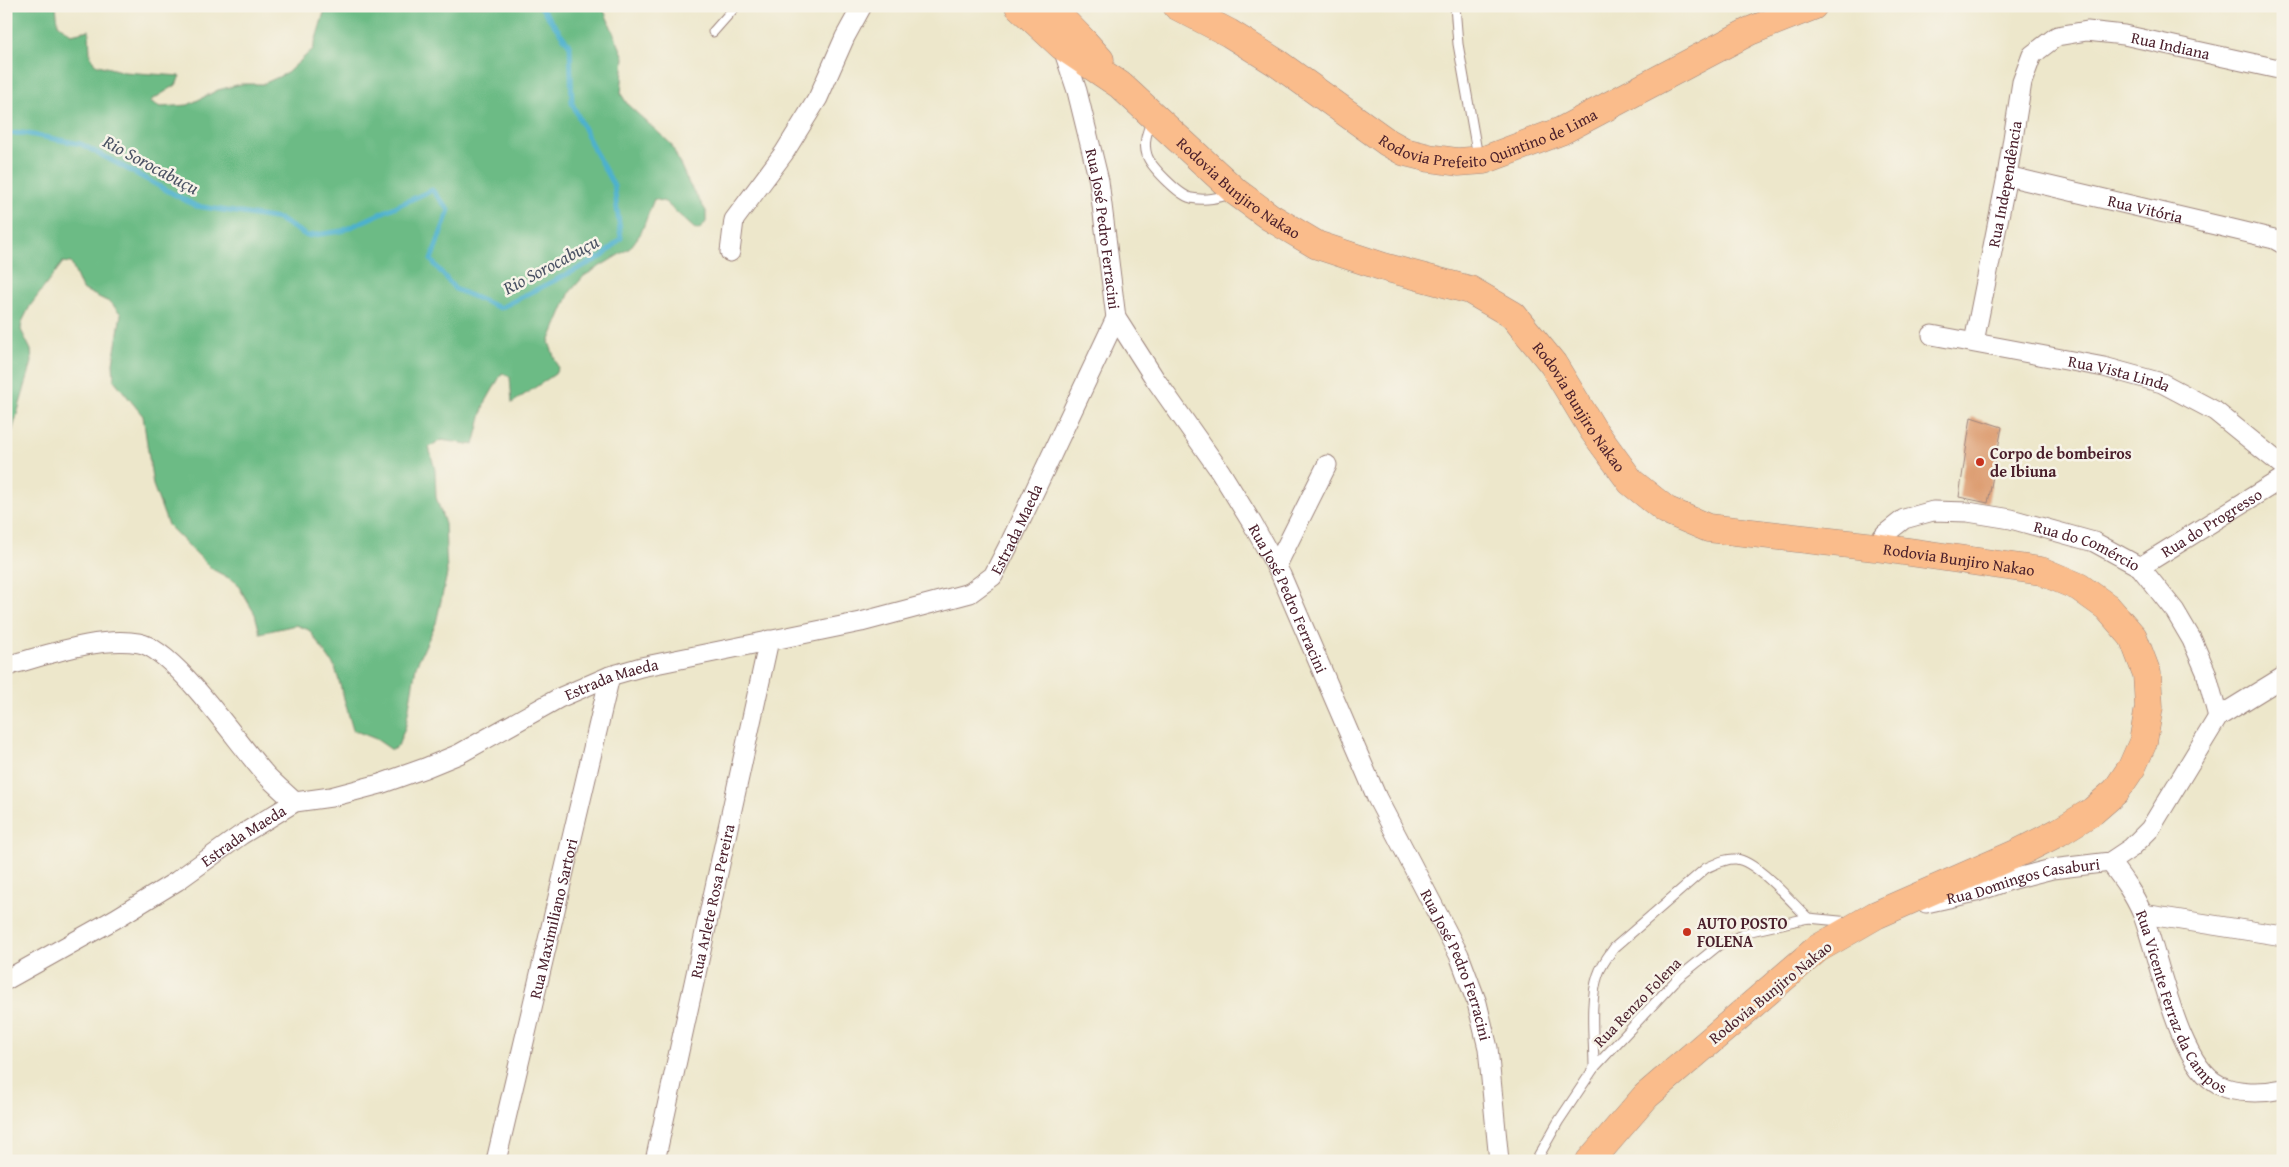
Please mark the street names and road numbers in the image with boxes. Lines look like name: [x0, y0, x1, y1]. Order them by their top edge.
street label: Rua Indiana: [2129, 25, 2213, 66]
street label: Rodovia Prefeito Quintino de Lima: [1374, 102, 1602, 174]
street label: Rua Independência: [1981, 118, 2028, 249]
street label: Rodovia Bunjiro Nakao: [1171, 131, 1305, 245]
street label: Rua José Pedro Ferracini: [1079, 146, 1127, 311]
street label: Rua Vitória: [2105, 188, 2186, 229]
street label: Rodovia Bunjiro Nakao: [1527, 336, 1632, 477]
street label: Rua Vista Linda: [2066, 349, 2175, 398]
street label: Estrada Maeda: [984, 479, 1048, 579]
street label: Rua do Progresso: [2156, 482, 2267, 563]
street label: Rua do Comércio: [2031, 514, 2145, 577]
street label: Rua José Pedro Ferracini: [1243, 519, 1334, 677]
street label: Rodovia Bunjiro Nakao: [1882, 536, 2036, 582]
street label: Estrada Maeda: [561, 652, 661, 706]
street label: Estrada Maeda: [195, 798, 291, 872]
street label: Rua Arlete Rosa Pereira: [683, 821, 740, 981]
street label: Rua Maximiliano Sartori: [523, 836, 584, 1001]
street label: Rua Domingos Casaburi: [1944, 851, 2102, 910]
street label: Rua José Pedro Ferracini: [1415, 885, 1498, 1044]
street label: Rua Vicente Ferraz da Campos: [2130, 906, 2231, 1099]
street label: Rodovia Bunjiro Nakao: [1703, 935, 1837, 1049]
street label: Rua Renzo Folena: [1588, 951, 1687, 1053]

